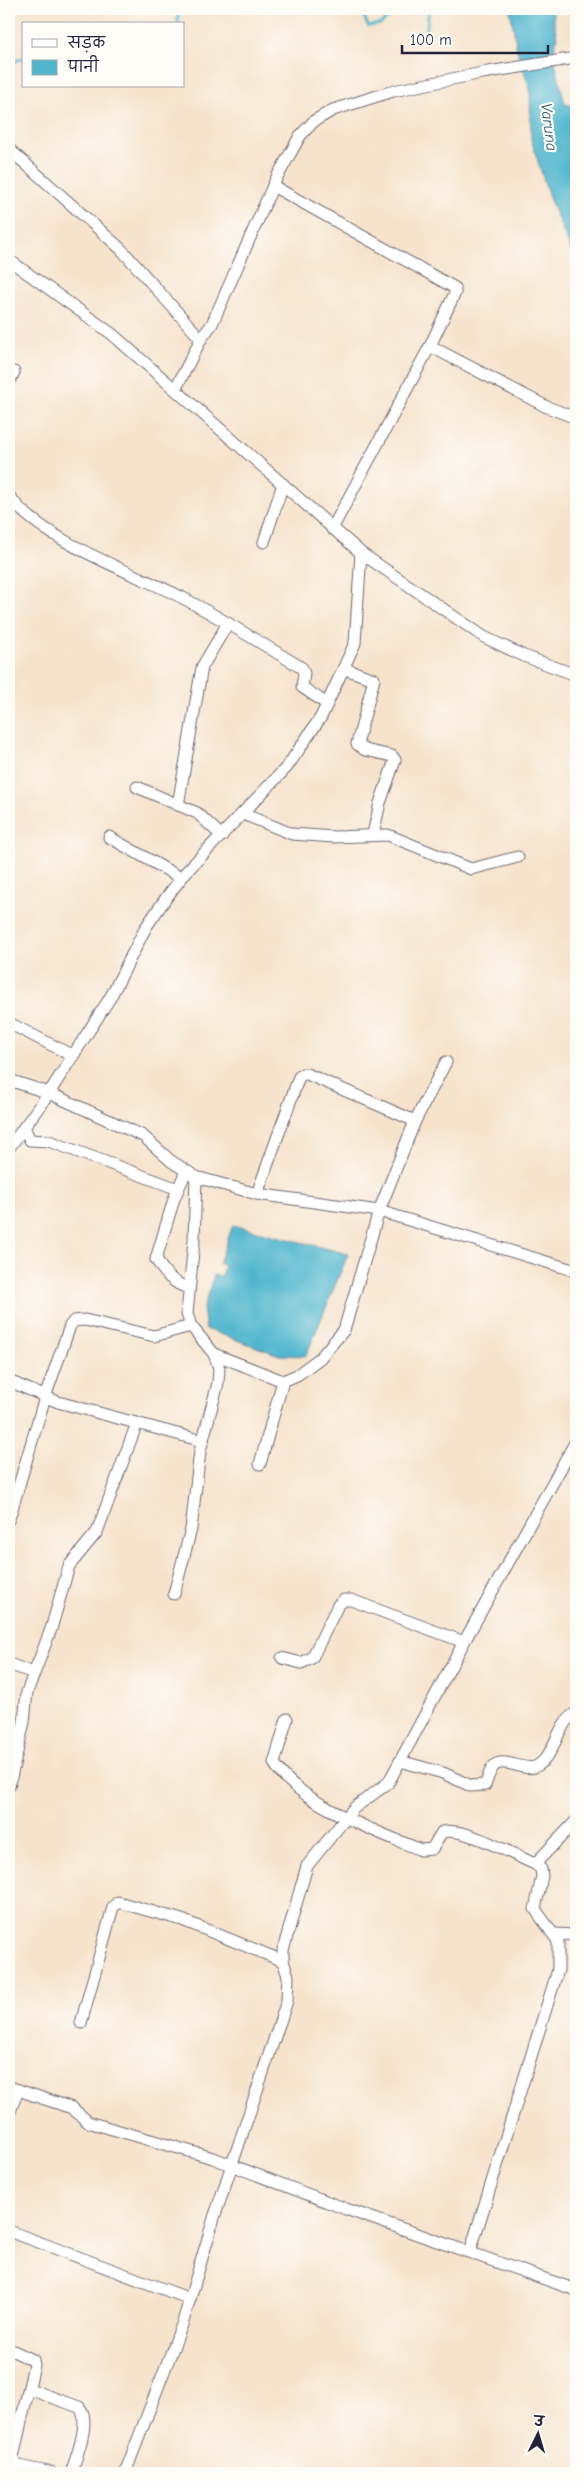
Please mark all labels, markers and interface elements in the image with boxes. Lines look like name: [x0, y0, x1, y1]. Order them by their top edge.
legend: [22, 22, 185, 88]
scale bar: [402, 22, 549, 54]
text: 100 m: [410, 31, 452, 49]
text: सड़क: [67, 34, 106, 53]
text: पानी: [67, 55, 100, 76]
water label: Varuna: [537, 102, 561, 152]
north arrow: [512, 2410, 562, 2460]
text: उ: [532, 2412, 546, 2431]

